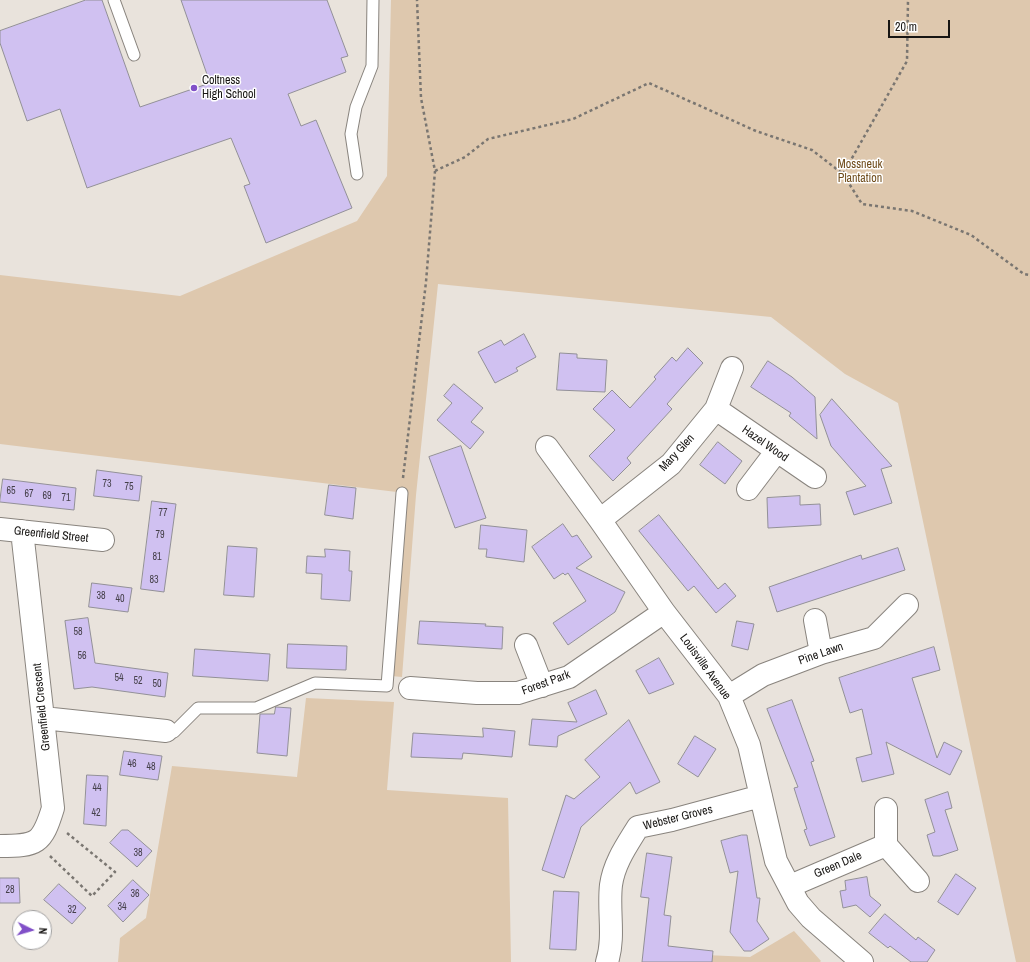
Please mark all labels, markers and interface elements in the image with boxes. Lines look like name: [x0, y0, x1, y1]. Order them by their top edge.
scale bar: [890, 12, 952, 38]
text: 20 m: [895, 19, 917, 35]
place label: Coltness High School: [202, 74, 256, 102]
marker: Coltness High School: [189, 83, 199, 93]
park label: Mossneuk Plantation: [838, 158, 882, 186]
street label: Hazel Wood: [739, 423, 791, 465]
street label: Mary Glen: [656, 431, 698, 475]
house number: 73: [102, 478, 112, 490]
house number: 75: [124, 481, 134, 493]
house number: 65: [6, 485, 16, 497]
house number: 67: [24, 488, 34, 500]
house number: 69: [42, 490, 52, 502]
house number: 71: [61, 492, 71, 504]
house number: 77: [158, 507, 168, 519]
street label: Greenfield Street: [13, 524, 89, 546]
house number: 79: [155, 529, 165, 541]
house number: 81: [152, 551, 162, 563]
house number: 83: [149, 574, 159, 586]
house number: 38: [96, 590, 106, 602]
house number: 40: [115, 593, 125, 605]
house number: 58: [73, 626, 83, 638]
street label: Louisville Avenue: [676, 631, 734, 703]
street label: Pine Lawn: [797, 640, 845, 668]
house number: 56: [77, 650, 87, 662]
street label: Greenfield Crescent: [30, 662, 54, 752]
street label: Forest Park: [520, 668, 572, 698]
house number: 54: [114, 672, 124, 684]
house number: 52: [133, 675, 143, 687]
house number: 50: [152, 678, 162, 690]
house number: 46: [127, 758, 137, 770]
house number: 48: [146, 761, 156, 773]
house number: 44: [92, 782, 102, 794]
street label: Webster Groves: [642, 802, 714, 834]
house number: 42: [91, 807, 101, 819]
house number: 38: [133, 847, 143, 859]
street label: Green Dale: [812, 849, 864, 881]
house number: 28: [5, 884, 15, 896]
house number: 36: [130, 888, 140, 900]
house number: 34: [117, 901, 127, 913]
house number: 32: [67, 904, 77, 916]
north arrow: [12, 910, 52, 950]
text: N: [36, 927, 50, 935]

